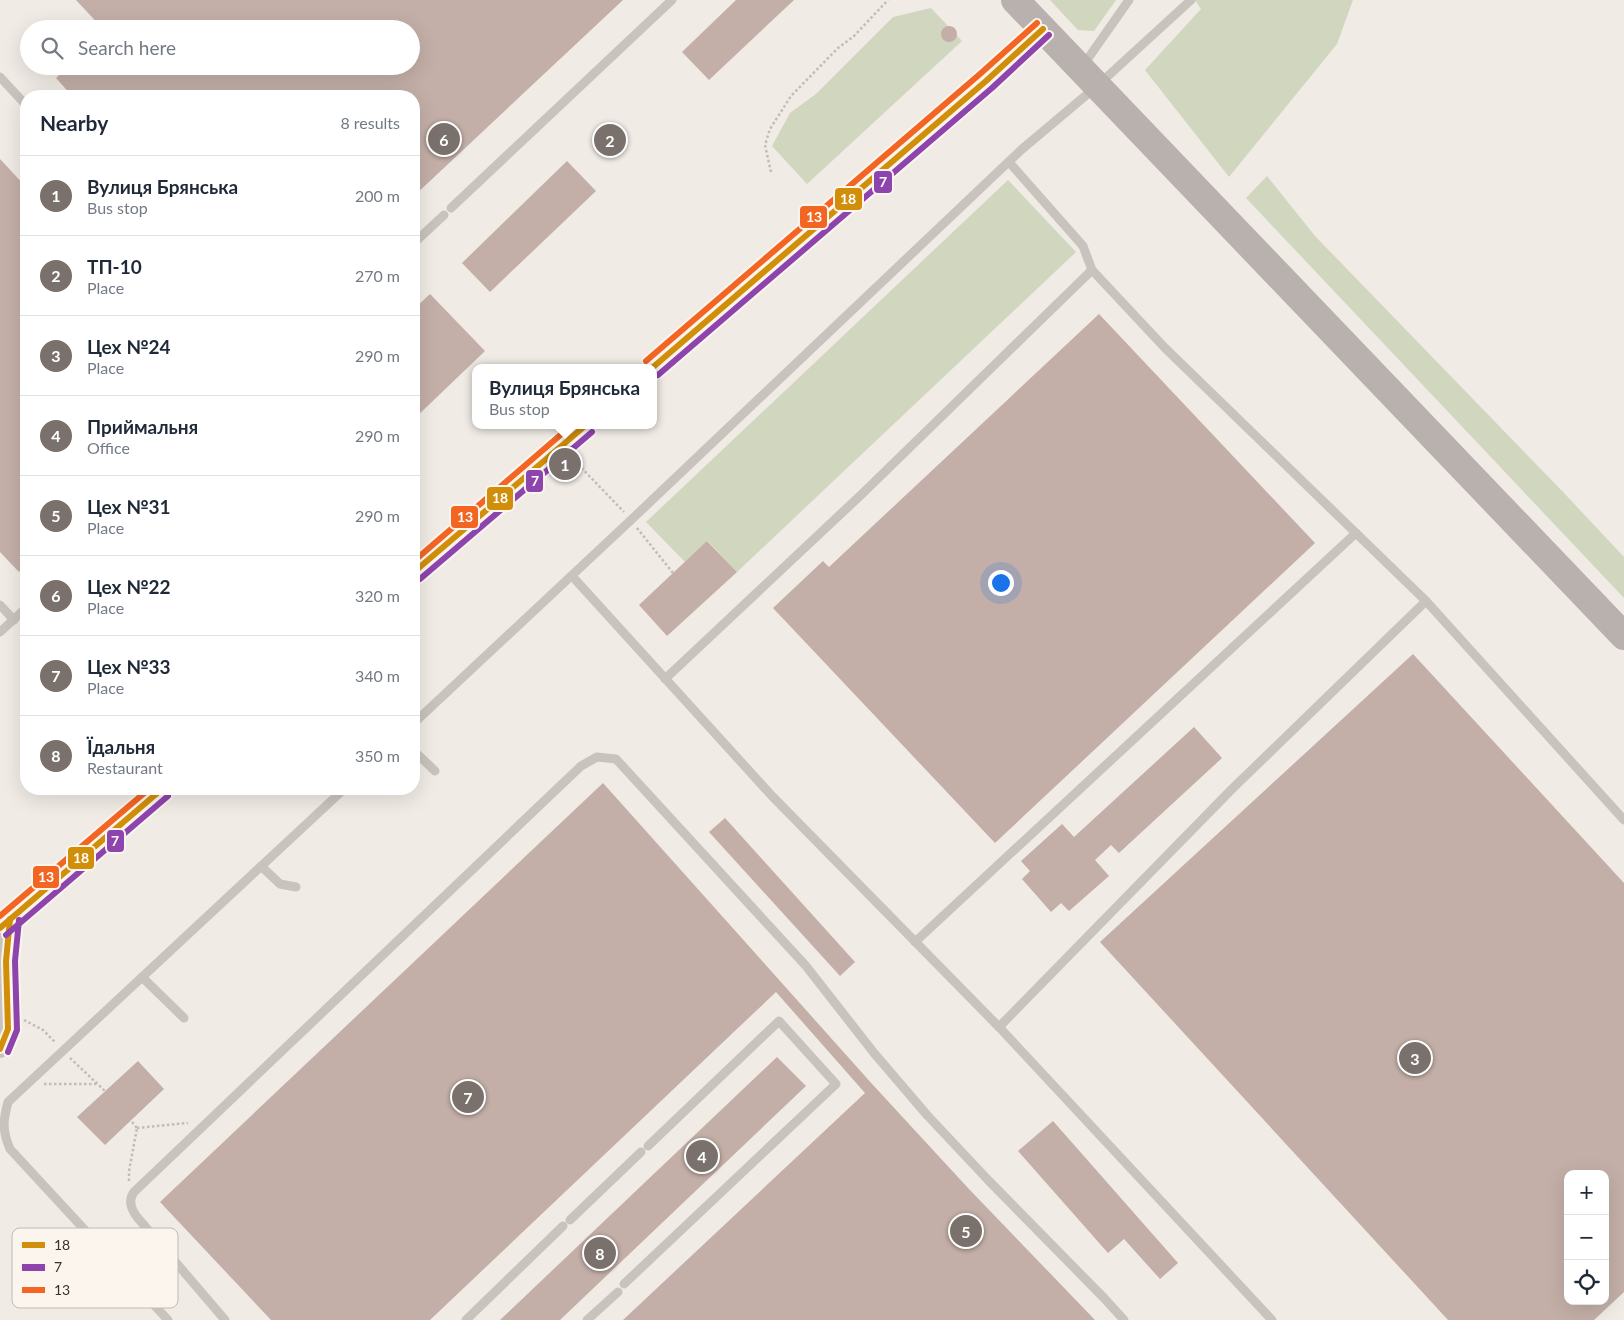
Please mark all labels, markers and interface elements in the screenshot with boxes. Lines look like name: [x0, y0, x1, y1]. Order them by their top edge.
search box: [20, 20, 420, 75]
icon: search: [38, 34, 66, 62]
text: Search here: [78, 36, 176, 59]
text: Nearby: [40, 110, 108, 135]
text: 8 results: [340, 113, 400, 132]
pin: 6: [428, 120, 460, 158]
pin: 2: [594, 121, 626, 159]
line badge: 7: [873, 170, 893, 194]
text: 7: [879, 173, 887, 190]
text: Вулиця Брянська: [87, 175, 238, 198]
text: 1: [51, 186, 61, 205]
text: 200 m: [355, 186, 400, 205]
line badge: 18: [834, 187, 863, 211]
text: 18: [840, 190, 856, 207]
text: Bus stop: [87, 198, 148, 217]
line badge: 13: [799, 205, 828, 229]
text: 13: [806, 208, 822, 225]
text: ТП-10: [87, 255, 142, 278]
text: 2: [51, 266, 61, 285]
text: 270 m: [355, 266, 400, 285]
text: Place: [87, 278, 124, 297]
text: Цех №24: [87, 335, 171, 358]
text: 3: [51, 346, 61, 365]
text: 290 m: [355, 346, 400, 365]
text: Place: [87, 358, 124, 377]
popup: [472, 364, 657, 429]
text: Вулиця Брянська: [489, 376, 640, 399]
text: Bus stop: [489, 399, 550, 418]
text: Приймальня: [87, 415, 198, 438]
text: 4: [51, 426, 61, 445]
text: 290 m: [355, 426, 400, 445]
text: Office: [87, 438, 130, 457]
pin: 1: [549, 445, 581, 483]
line badge: 7: [525, 469, 544, 493]
text: 7: [531, 472, 539, 489]
line badge: 18: [486, 486, 514, 511]
text: 18: [492, 489, 508, 506]
text: Цех №31: [87, 495, 171, 518]
line badge: 13: [450, 505, 479, 529]
text: 5: [51, 506, 61, 525]
text: 290 m: [355, 506, 400, 525]
text: 13: [457, 508, 473, 525]
text: Place: [87, 518, 124, 537]
your location: [988, 570, 1014, 596]
text: Цех №22: [87, 575, 171, 598]
text: 6: [51, 586, 61, 605]
text: 320 m: [355, 586, 400, 605]
text: Place: [87, 598, 124, 617]
text: Цех №33: [87, 655, 171, 678]
text: 7: [51, 666, 61, 685]
text: 340 m: [355, 666, 400, 685]
text: Place: [87, 678, 124, 697]
text: Їдальня: [87, 735, 155, 758]
text: 8: [51, 746, 61, 765]
text: 350 m: [355, 746, 400, 765]
text: Restaurant: [87, 758, 163, 777]
line badge: 7: [106, 829, 125, 853]
text: 7: [111, 832, 119, 849]
line badge: 18: [67, 846, 95, 870]
text: 18: [73, 849, 89, 866]
line badge: 13: [32, 865, 60, 889]
text: 13: [38, 868, 54, 885]
pin: 3: [1399, 1039, 1431, 1077]
pin: 7: [452, 1078, 484, 1116]
pin: 4: [686, 1137, 718, 1175]
map controls: [1564, 1170, 1609, 1305]
button: +: [1564, 1170, 1609, 1215]
pin: 5: [950, 1212, 982, 1250]
button: −: [1564, 1215, 1609, 1260]
legend: [12, 1228, 178, 1308]
pin: 8: [584, 1234, 616, 1272]
text: 18: [54, 1236, 70, 1253]
text: 7: [54, 1258, 62, 1275]
button: locate: [1564, 1260, 1609, 1305]
text: 13: [54, 1281, 70, 1298]

